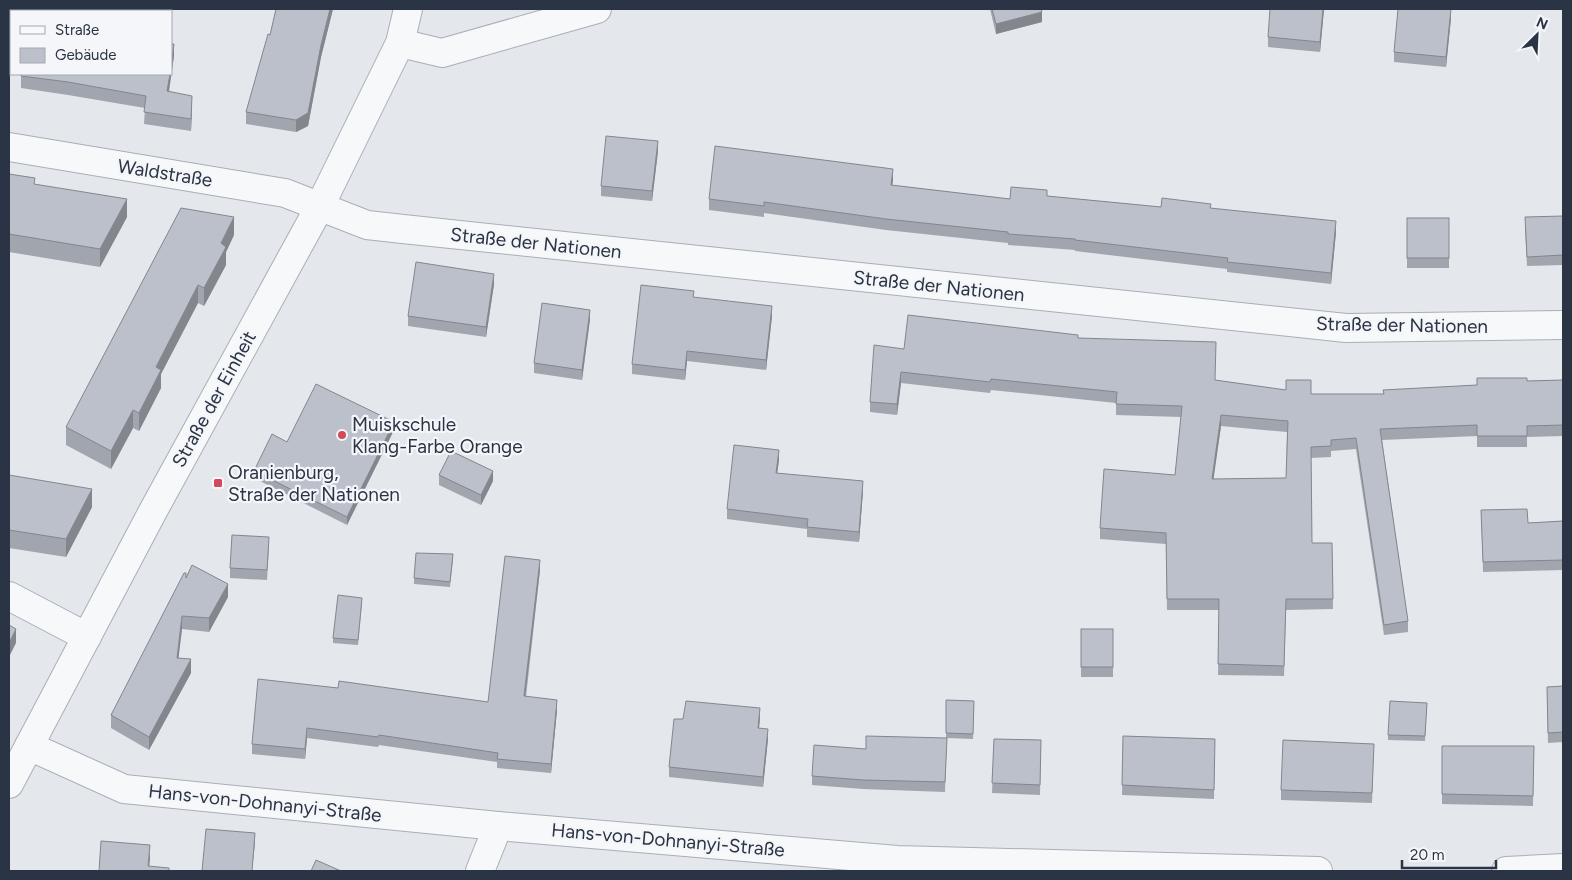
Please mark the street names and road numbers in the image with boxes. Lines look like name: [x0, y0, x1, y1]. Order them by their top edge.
street label: Waldstraße: [116, 154, 214, 192]
street label: Straße der Nationen: [449, 223, 623, 263]
street label: Straße der Nationen: [852, 266, 1026, 306]
street label: Straße der Nationen: [1316, 312, 1488, 338]
street label: Straße der Einheit: [167, 327, 261, 471]
street label: Hans-von-Dohnanyi-Straße: [147, 779, 383, 827]
street label: Hans-von-Dohnanyi-Straße: [550, 818, 786, 862]

